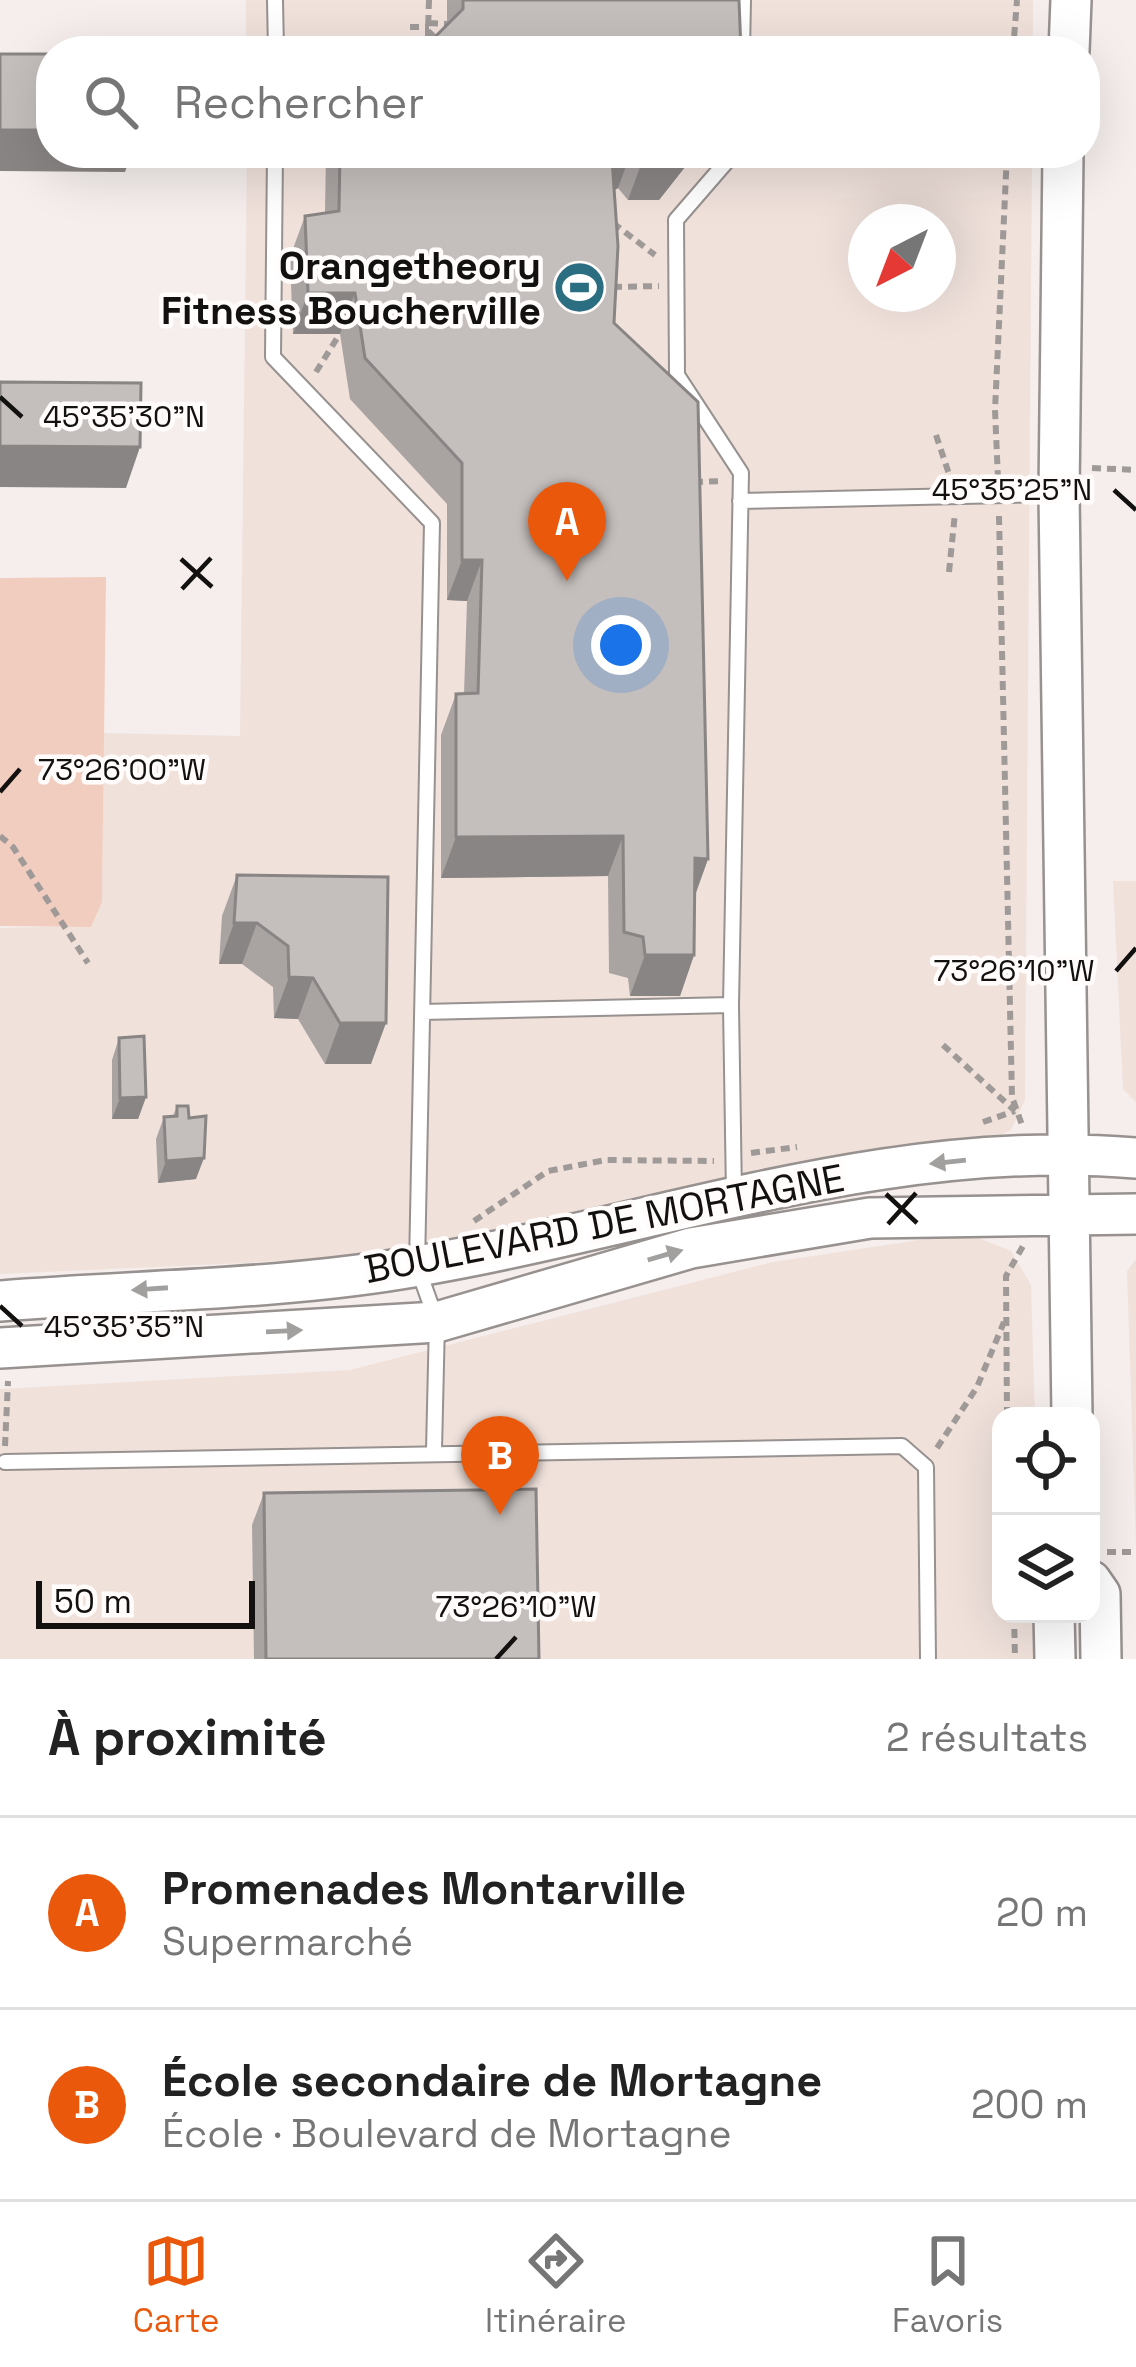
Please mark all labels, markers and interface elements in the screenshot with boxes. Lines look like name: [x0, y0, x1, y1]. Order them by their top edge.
search box: [36, 36, 1100, 168]
icon: search: [78, 69, 144, 135]
text: Rechercher: [174, 74, 424, 131]
north arrow: [848, 204, 956, 312]
place label: Orangetheory Fitness Boucherville: [161, 241, 541, 335]
sports icon: Orangetheory Fitness Boucherville: [552, 259, 608, 315]
text: 45°35'30"N: [43, 397, 205, 436]
text: 45°35'25"N: [932, 470, 1092, 509]
pin: A: [528, 482, 606, 581]
your location: [591, 615, 651, 675]
text: 73°26'00"W: [38, 750, 206, 789]
text: 73°26'10"W: [933, 951, 1095, 990]
street label: BOULEVARD DE MORTAGNE: [360, 1153, 848, 1294]
one-way arrow: [929, 1153, 966, 1172]
one-way arrow: [647, 1245, 684, 1264]
one-way arrow: [131, 1280, 168, 1299]
text: 45°35'35"N: [44, 1307, 204, 1346]
one-way arrow: [266, 1321, 304, 1340]
map controls: [992, 1407, 1100, 1623]
button: locate: [992, 1407, 1100, 1515]
pin: B: [461, 1416, 539, 1515]
button: layers: [992, 1515, 1100, 1623]
scale bar: [36, 1575, 255, 1628]
text: 50 m: [54, 1581, 132, 1623]
text: 73°26'10"W: [435, 1587, 597, 1626]
text: À proximité: [48, 1705, 327, 1770]
text: 2 résultats: [886, 1713, 1088, 1762]
text: Promenades Montarville: [162, 1860, 686, 1917]
text: A: [75, 1888, 99, 1937]
text: 20 m: [996, 1888, 1088, 1937]
text: Supermarché: [162, 1917, 413, 1966]
text: École secondaire de Mortagne: [162, 2052, 822, 2109]
text: B: [74, 2080, 100, 2129]
text: 200 m: [971, 2080, 1088, 2129]
text: École · Boulevard de Mortagne: [162, 2109, 731, 2158]
tab: Carte: [133, 2228, 220, 2342]
tab: Itinéraire: [485, 2228, 627, 2342]
tab: Favoris: [892, 2228, 1003, 2342]

